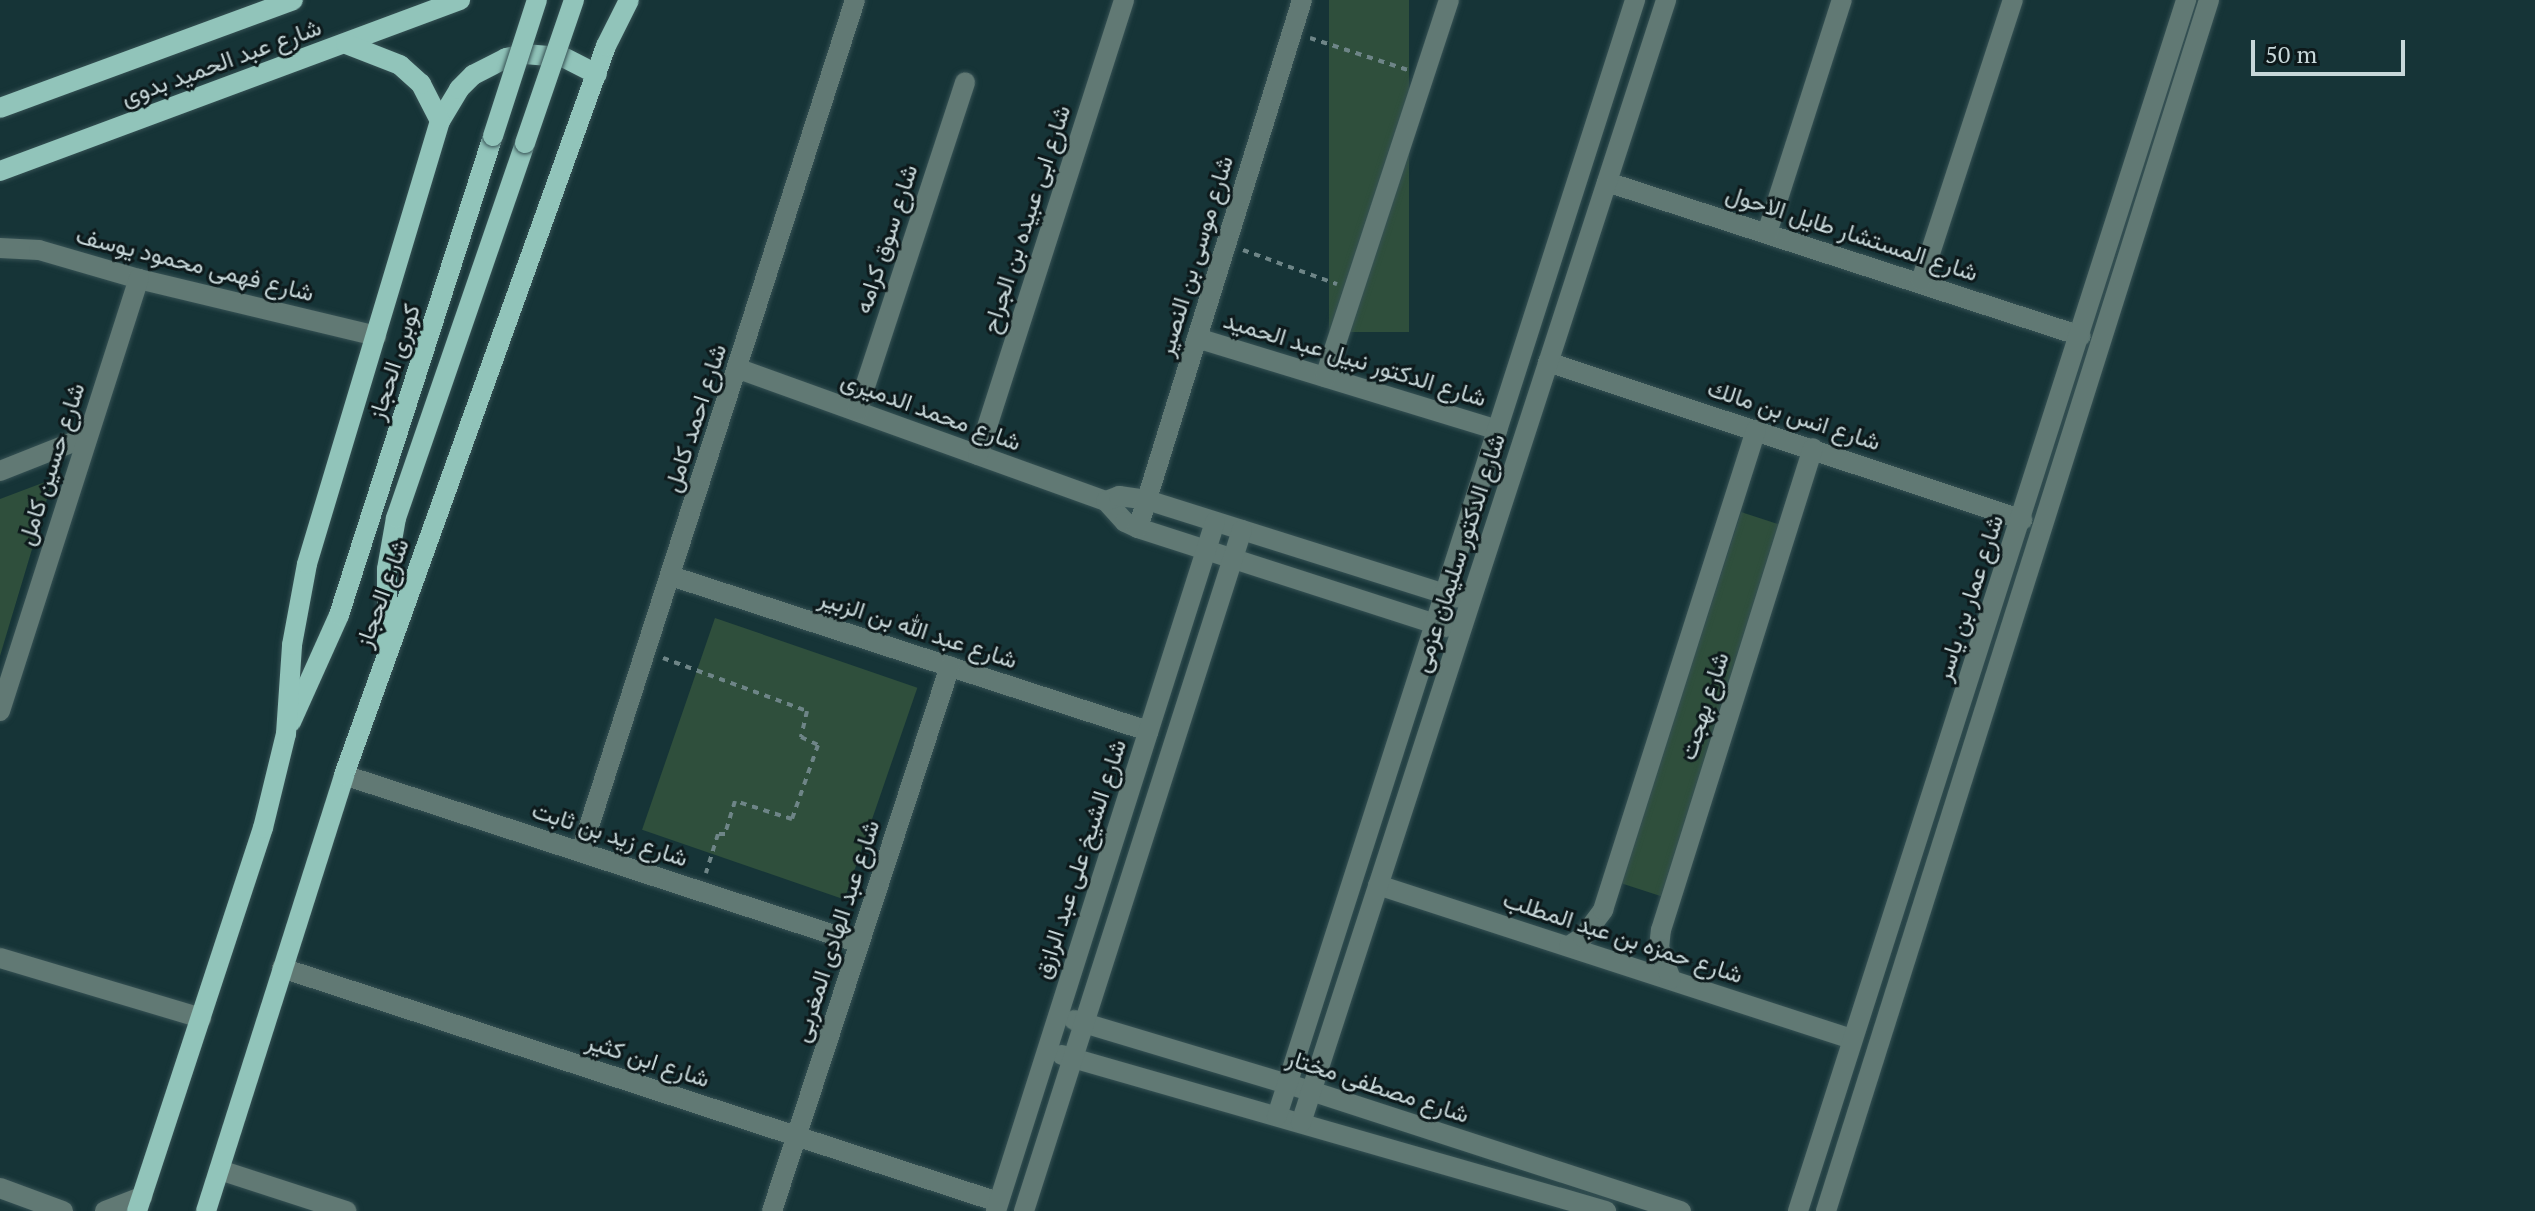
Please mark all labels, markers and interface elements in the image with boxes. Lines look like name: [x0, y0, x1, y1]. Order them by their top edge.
street label: شارع عبد الحميد بدوى: [117, 12, 325, 112]
scale bar: [2255, 24, 2409, 74]
text: 50 m: [2265, 38, 2317, 70]
street label: شارع ابى عبيده بن الجراح: [976, 101, 1076, 337]
street label: شارع موسى بن النصير: [1151, 152, 1239, 360]
street label: شارع سوق كرامه: [848, 161, 924, 317]
street label: شارع المستشار طايل الاحول: [1722, 179, 1982, 287]
street label: شارع فهمى محمود يوسف: [73, 220, 317, 308]
street label: كوبرى الحجاز: [362, 300, 426, 424]
street label: شارع الدكتور نبيل عبد الحميد: [1220, 305, 1490, 413]
street label: شارع احمد كامل: [658, 340, 732, 496]
street label: شارع محمد الدميرى: [837, 365, 1025, 457]
street label: شارع انس بن مالك: [1704, 373, 1884, 457]
street label: شارع حسين كامل: [11, 379, 91, 549]
street label: شارع الدكتور سليمان عزمى: [1407, 430, 1511, 676]
street label: شارع عمار بن ياسر: [1929, 511, 2009, 685]
street label: شارع الحجاز: [349, 535, 415, 651]
street label: شارع عبد الله بن الزبير: [815, 583, 1021, 675]
street label: شارع بهجت: [1673, 648, 1735, 764]
street label: شارع الشيخ على عبد الرازق: [1028, 736, 1132, 982]
street label: شارع زيد بن ثابت: [528, 795, 692, 873]
street label: شارع عبد الهادى المغربى: [786, 816, 886, 1046]
street label: شارع حمزه بن عبد المطلب: [1499, 885, 1747, 989]
street label: شارع ابن كثير: [583, 1027, 713, 1093]
street label: شارع مصطفى مختار: [1283, 1043, 1473, 1129]

